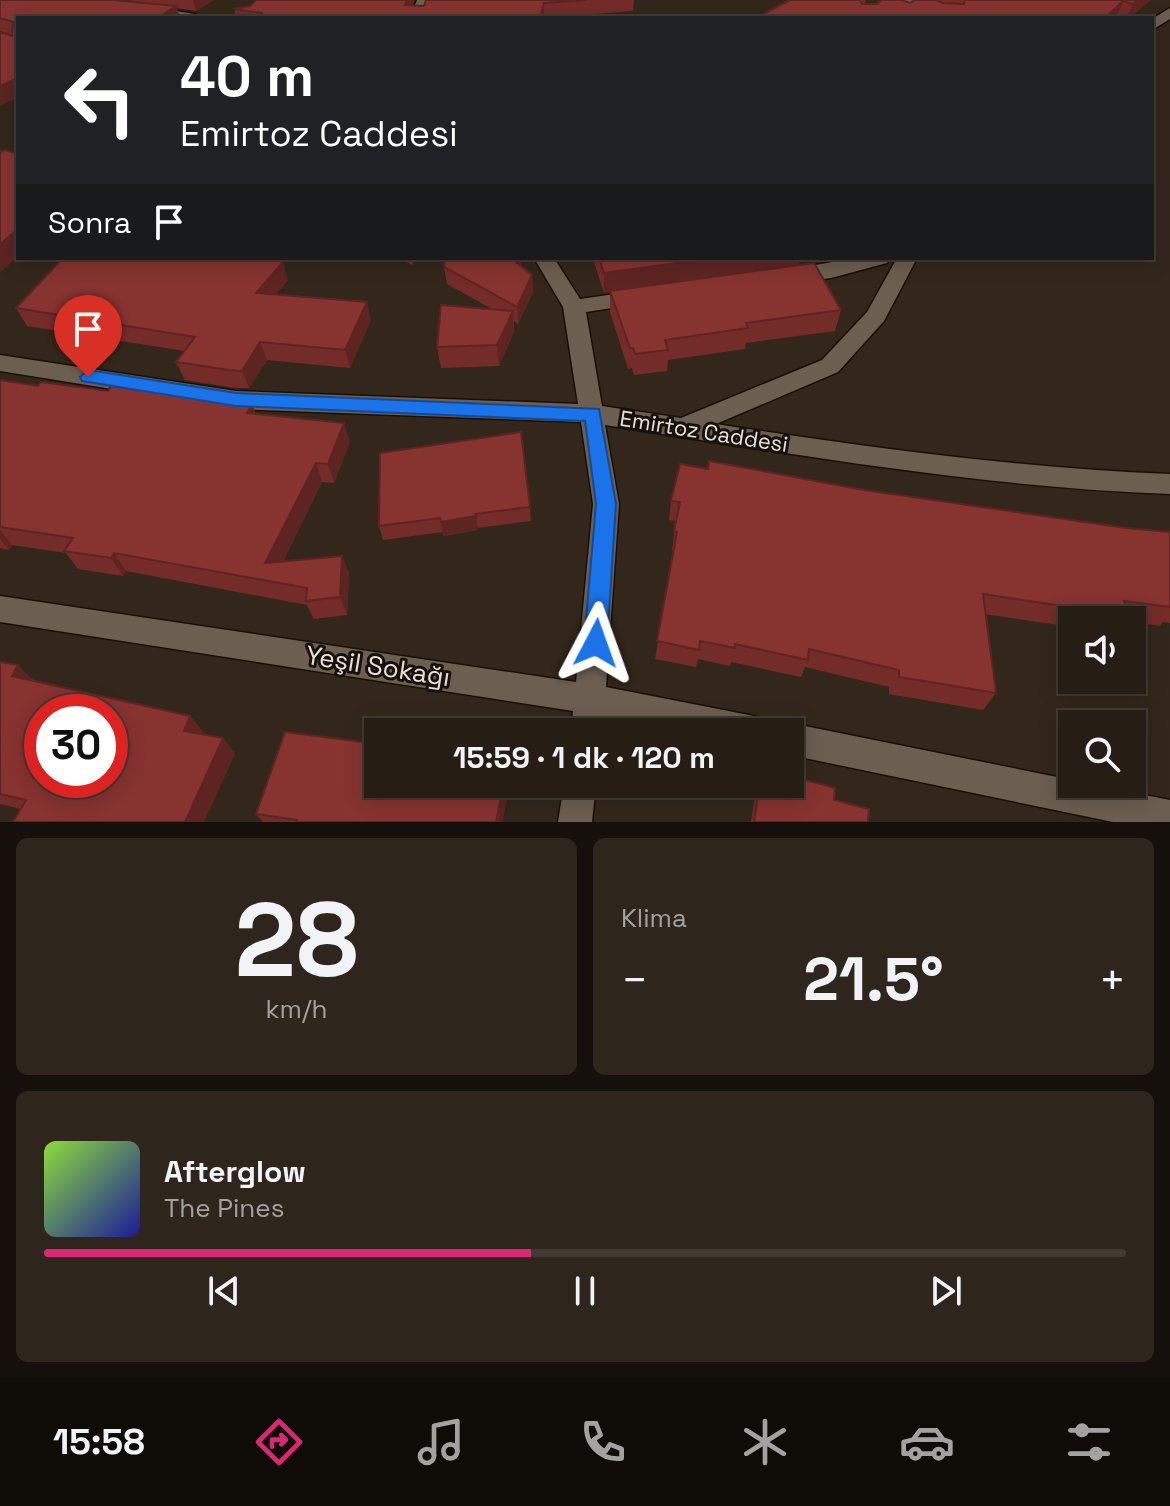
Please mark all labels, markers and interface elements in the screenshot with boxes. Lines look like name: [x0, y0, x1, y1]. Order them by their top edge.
text: 40 m: [180, 41, 314, 112]
icon: left: [48, 48, 152, 152]
text: Emirtoz Caddesi: [180, 111, 458, 157]
icon: arrive: [147, 200, 191, 244]
text: Sonra: [48, 203, 131, 242]
pin: [54, 295, 122, 377]
icon: arrive: [66, 307, 110, 351]
street label: Emirtoz Caddesi: [618, 404, 790, 458]
position arrow: [554, 601, 638, 685]
map controls: [1058, 606, 1146, 798]
button: sound: [1058, 606, 1146, 694]
street label: Yeşil Sokağı: [304, 638, 452, 694]
speed limit sign: 30: [24, 694, 128, 798]
button: search: [1058, 710, 1146, 798]
text: 15:59 · 1 dk · 120 m: [453, 738, 715, 777]
text: 28: [234, 874, 359, 1006]
text: Klima: [621, 901, 687, 935]
text: 21.5°: [803, 941, 944, 1018]
text: −: [621, 952, 648, 1008]
text: +: [1099, 952, 1126, 1008]
text: km/h: [266, 992, 327, 1026]
text: Afterglow: [164, 1152, 306, 1191]
text: The Pines: [164, 1191, 284, 1225]
icon: previous: [202, 1269, 246, 1313]
icon: pause: [563, 1269, 607, 1313]
icon: next: [924, 1269, 968, 1313]
icon: directions: [251, 1414, 307, 1470]
icon: music: [413, 1414, 469, 1470]
icon: phone: [575, 1414, 631, 1470]
icon: climate: [737, 1414, 793, 1470]
icon: car: [899, 1414, 955, 1470]
icon: filters: [1061, 1414, 1117, 1470]
text: 15:58: [53, 1419, 145, 1465]

